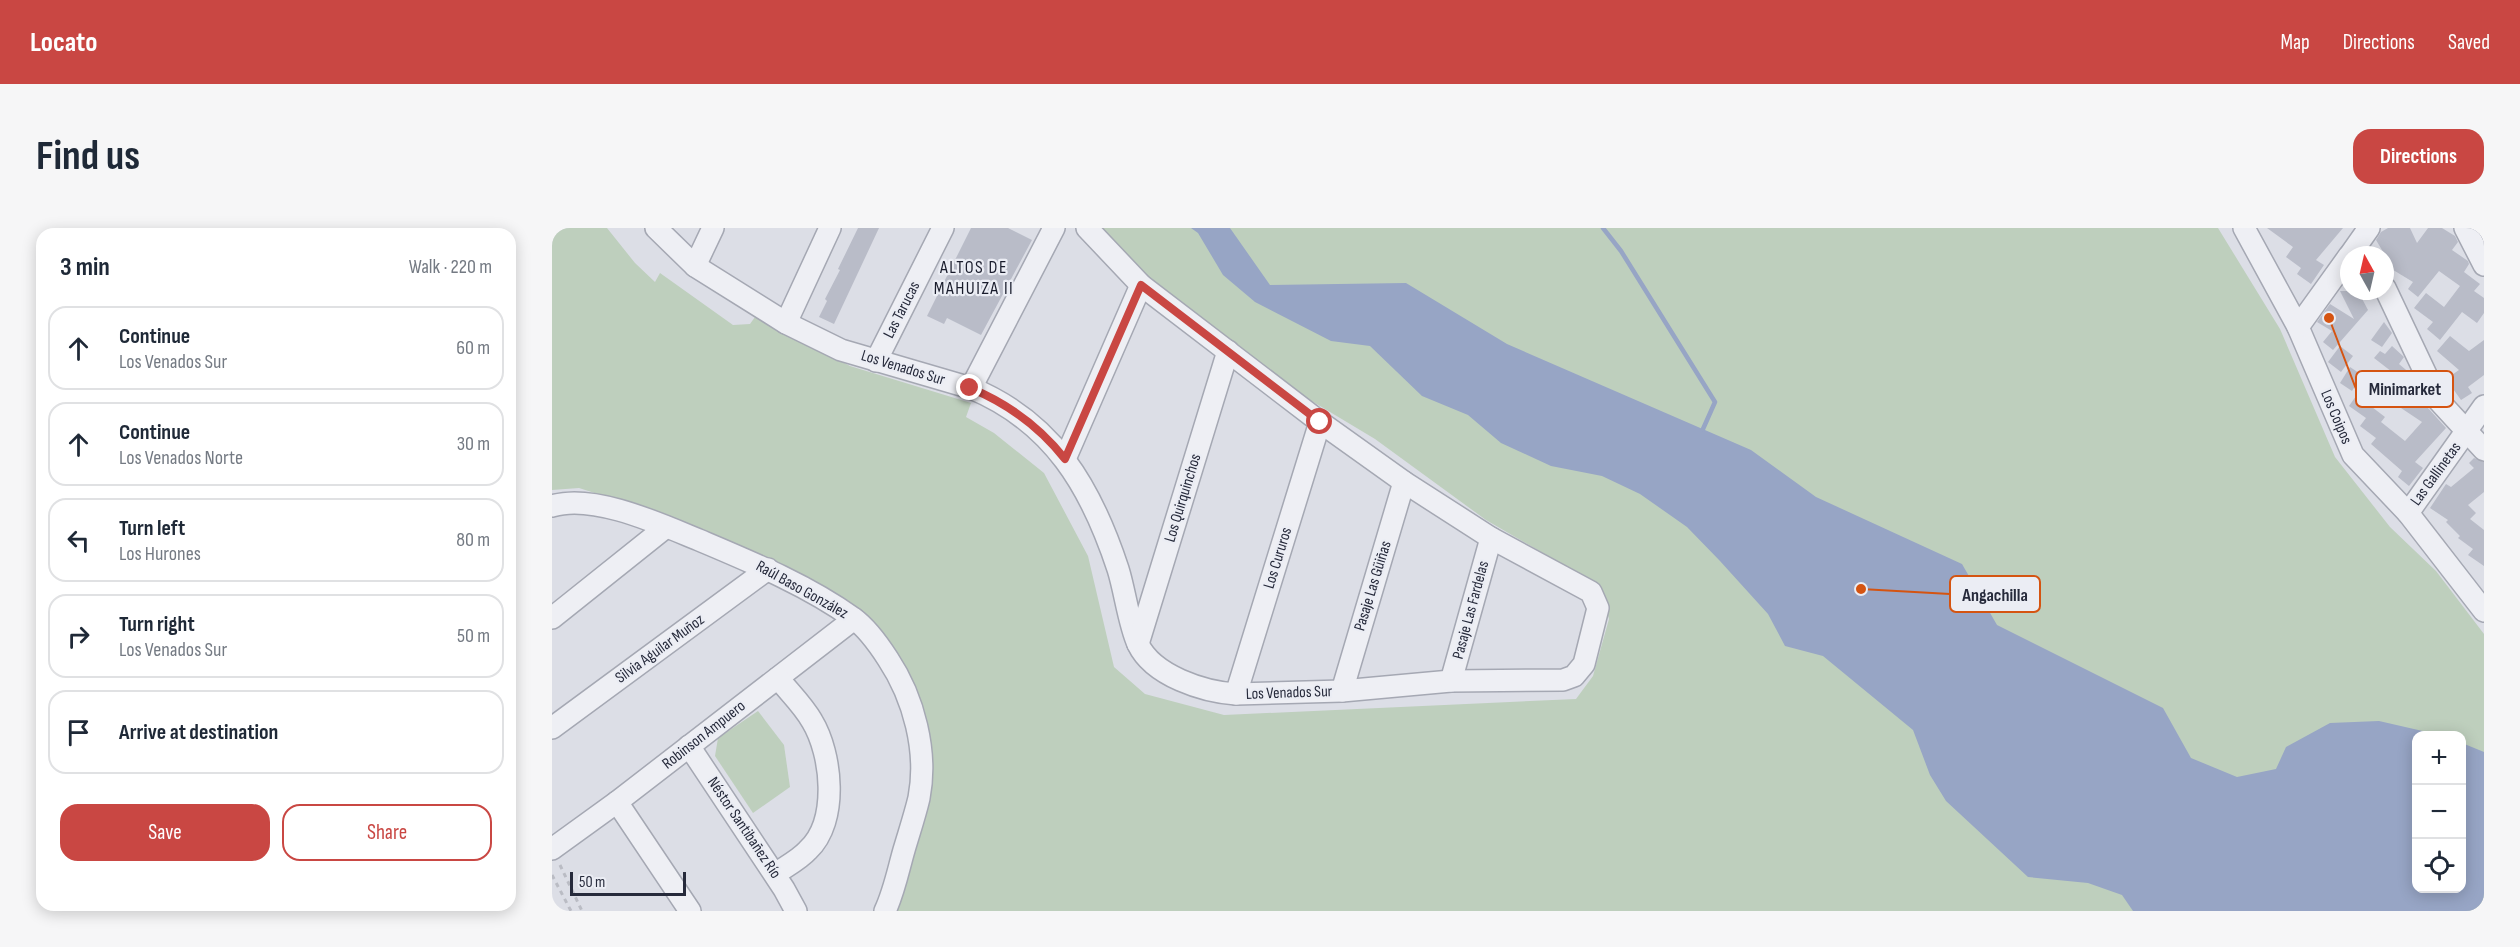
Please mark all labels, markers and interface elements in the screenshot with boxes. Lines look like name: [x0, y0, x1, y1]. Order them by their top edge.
text: Locato: [30, 26, 97, 59]
text: Map: [2280, 30, 2310, 55]
text: Directions: [2343, 30, 2415, 55]
text: Saved: [2448, 30, 2490, 55]
button: Directions: [2353, 129, 2484, 184]
text: Find us: [36, 131, 140, 182]
north arrow: [2340, 246, 2394, 300]
text: 3 min: [60, 252, 110, 283]
text: Walk · 220 m: [409, 255, 492, 279]
district label: ALTOS DE MAHUIZA II: [934, 257, 1014, 299]
street label: Las Tarucas: [880, 278, 925, 342]
text: Continue: [119, 323, 190, 350]
icon: ahead: [62, 332, 95, 365]
text: 60 m: [456, 336, 490, 360]
street label: Los Venados Sur: [859, 346, 948, 390]
text: Los Venados Sur: [119, 350, 227, 374]
callout: Minimarket: [2356, 371, 2453, 407]
route end: [956, 374, 982, 400]
text: Minimarket: [2369, 379, 2441, 400]
street label: Los Coipos: [2316, 387, 2356, 447]
route start: [1306, 408, 1332, 434]
text: Continue: [119, 419, 190, 446]
icon: ahead: [62, 428, 95, 461]
text: 30 m: [457, 432, 490, 456]
street label: Las Gallinetas: [2407, 438, 2465, 509]
text: Los Venados Norte: [119, 446, 243, 470]
street label: Los Quirquinchos: [1161, 451, 1206, 544]
text: Turn left: [119, 515, 185, 542]
icon: left: [62, 524, 95, 557]
street label: Los Cururos: [1260, 525, 1296, 591]
text: 80 m: [456, 528, 490, 552]
street label: Pasaje Las Güiñas: [1350, 538, 1396, 633]
text: Los Hurones: [119, 542, 201, 566]
street label: Raúl Baso González: [753, 557, 852, 623]
street label: Pasaje Las Fardelas: [1449, 559, 1493, 661]
callout: Angachilla: [1950, 576, 2040, 612]
text: Angachilla: [1961, 585, 2028, 606]
street label: Silvia Aguilar Muñoz: [612, 610, 708, 688]
text: Turn right: [119, 611, 195, 638]
icon: right: [62, 620, 95, 653]
text: 50 m: [457, 624, 490, 648]
text: Los Venados Sur: [119, 638, 227, 662]
street label: Los Venados Sur: [1245, 682, 1333, 704]
street label: Robinson Ampuero: [659, 697, 749, 773]
icon: arrive: [62, 716, 95, 749]
text: Arrive at destination: [119, 719, 278, 746]
map controls: [2412, 731, 2466, 893]
button: +: [2412, 731, 2466, 785]
street label: Néstor Santibañez Río: [703, 774, 785, 882]
button: −: [2412, 785, 2466, 839]
button: Save: [60, 804, 270, 861]
button: Share: [282, 804, 492, 861]
button: locate: [2412, 839, 2466, 893]
scale bar: [570, 869, 686, 896]
text: 50 m: [579, 873, 605, 892]

